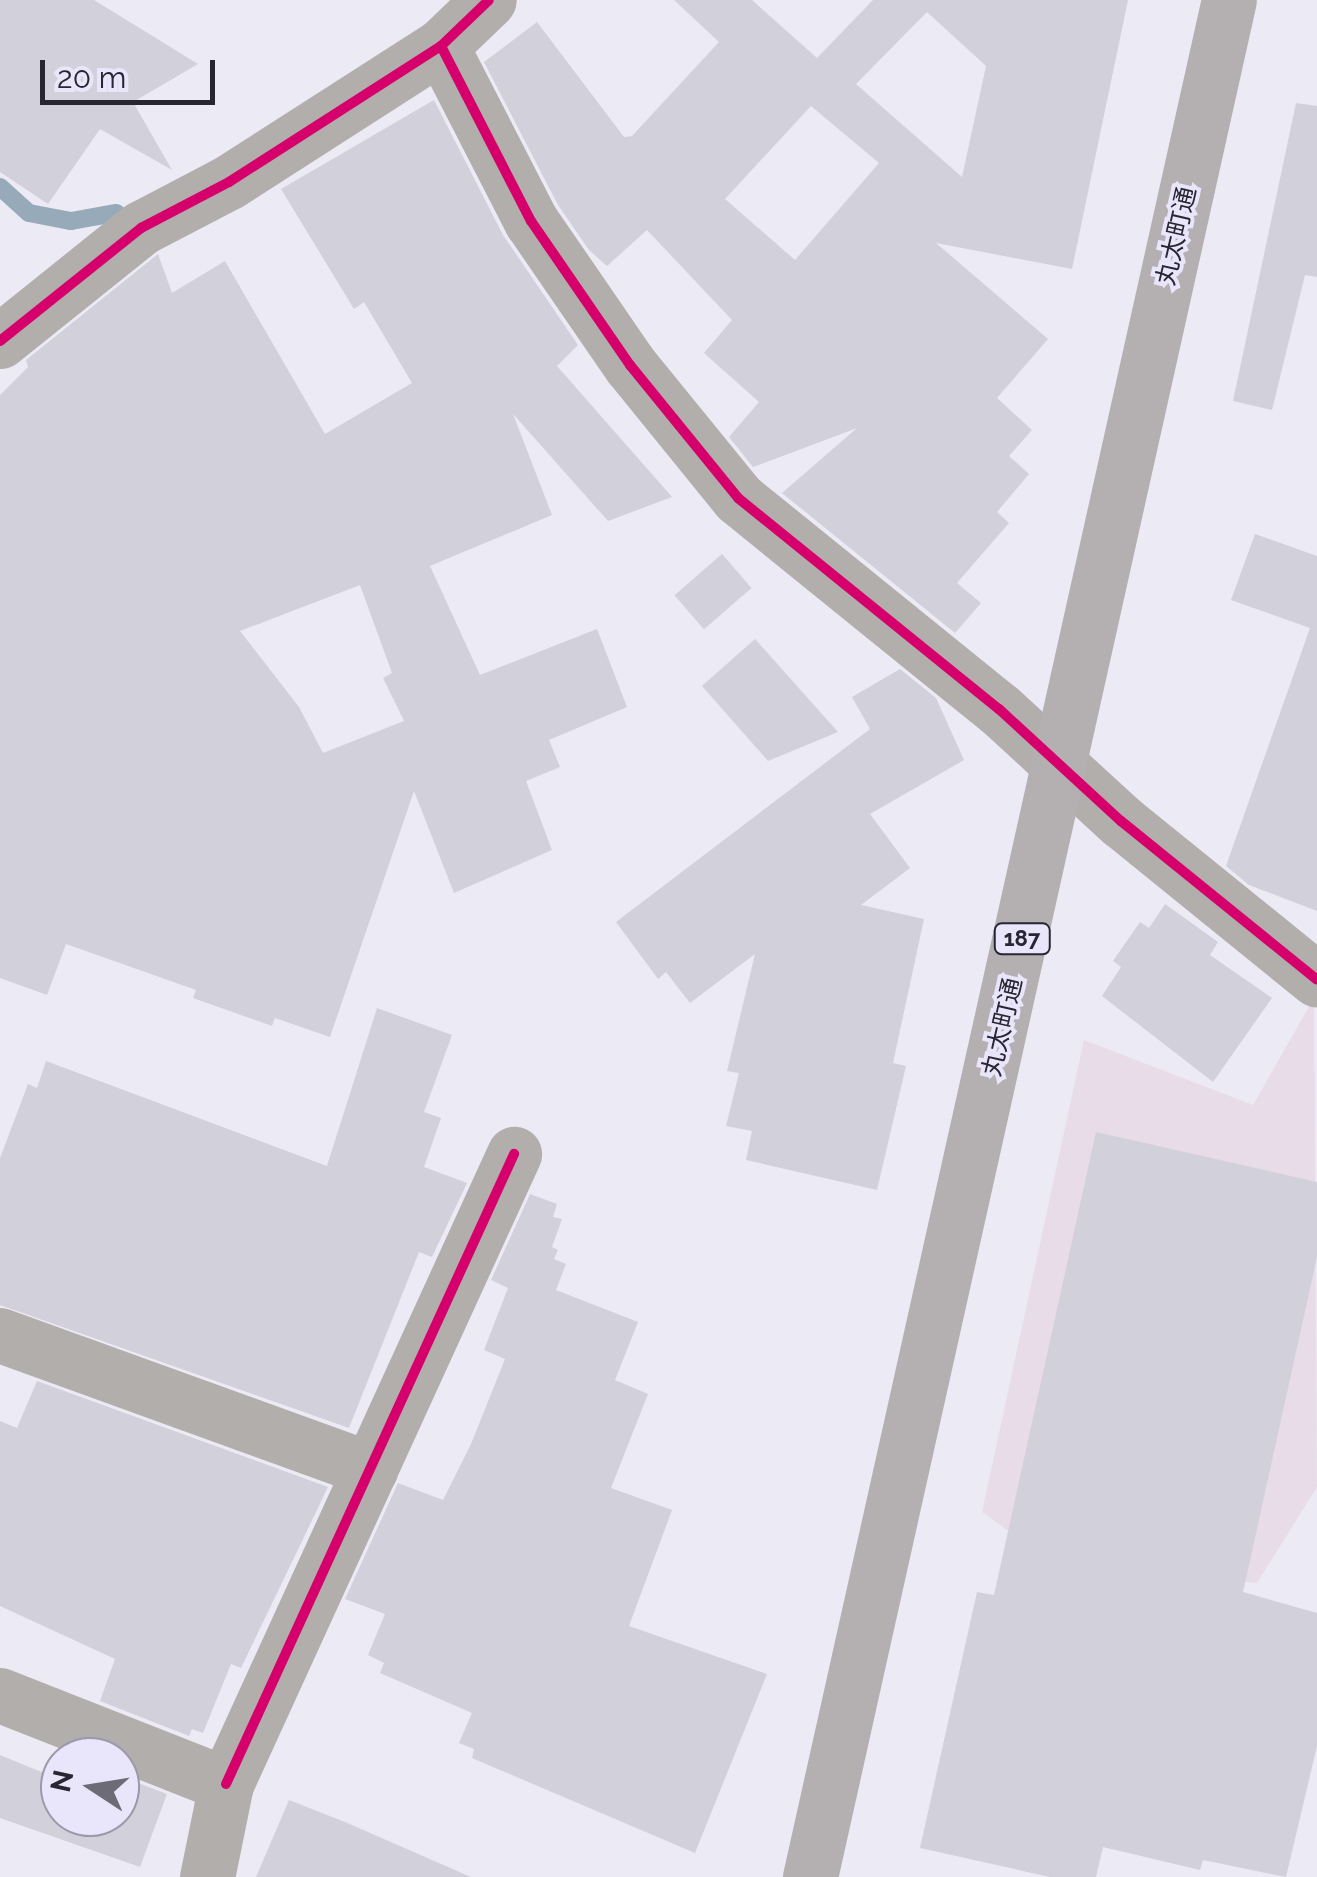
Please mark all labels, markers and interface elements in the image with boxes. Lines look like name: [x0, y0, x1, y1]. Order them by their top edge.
scale bar: [45, 40, 220, 102]
text: 20 m: [57, 60, 126, 95]
street label: 丸太町通: [1150, 184, 1202, 288]
road number: 187: [992, 922, 1052, 956]
street label: 丸太町通: [976, 975, 1028, 1079]
north arrow: [40, 1737, 140, 1837]
text: N: [44, 1767, 80, 1795]

